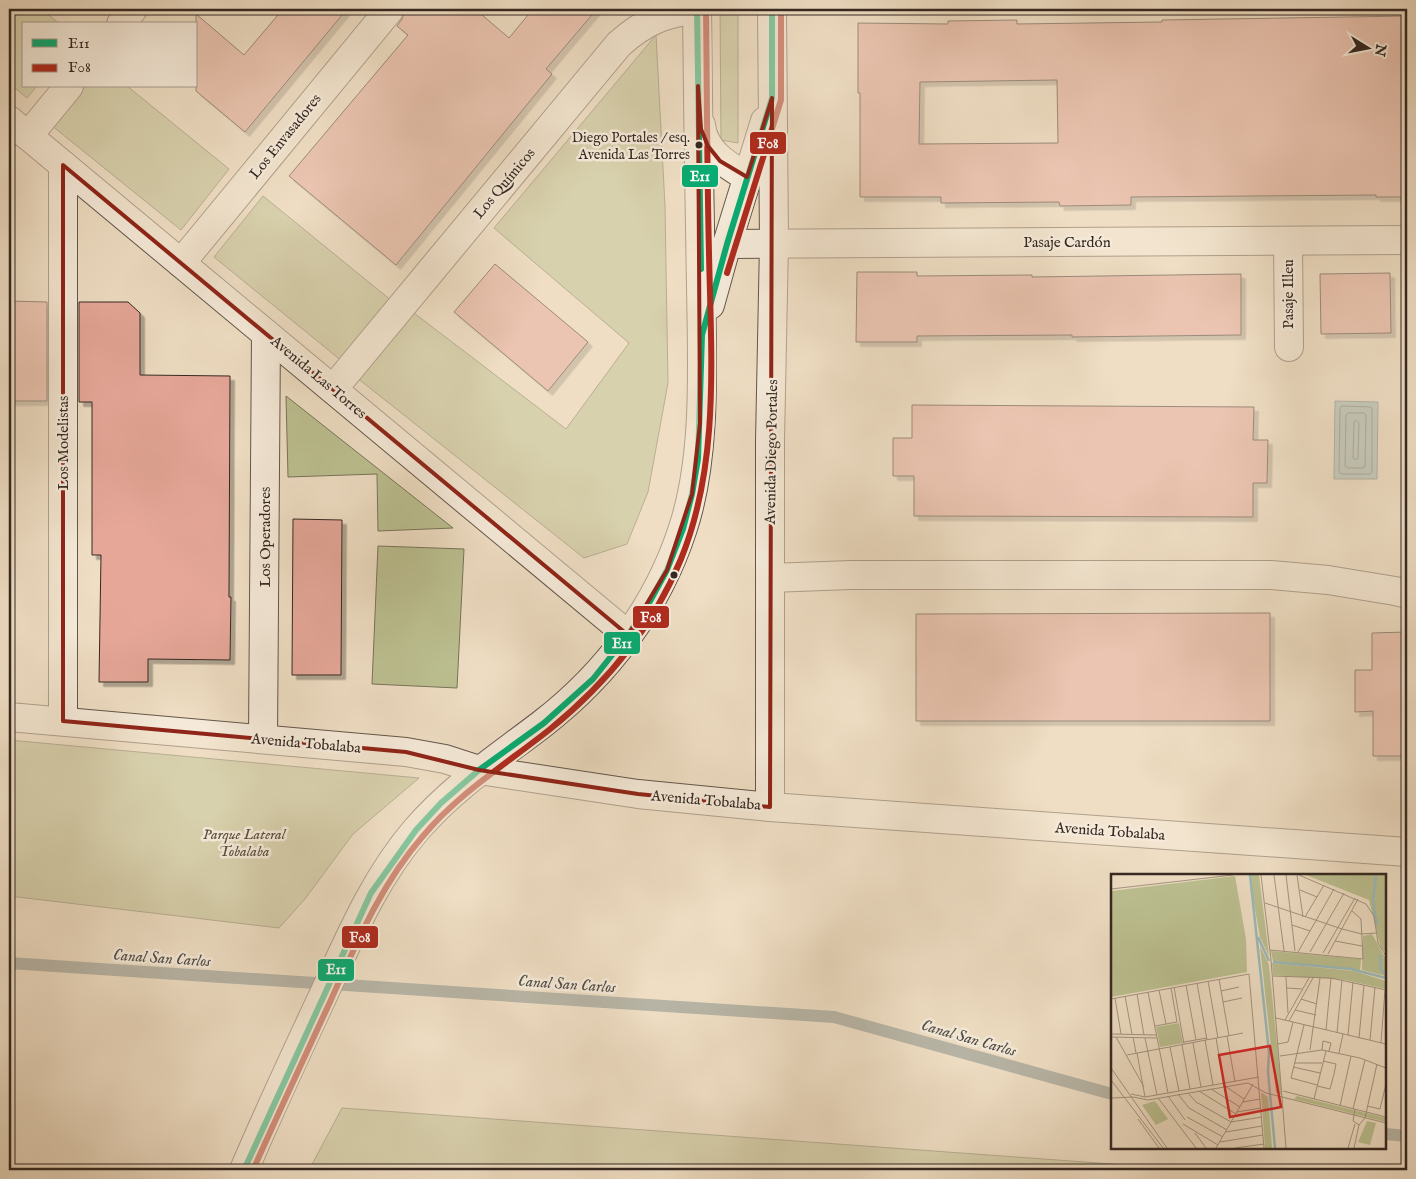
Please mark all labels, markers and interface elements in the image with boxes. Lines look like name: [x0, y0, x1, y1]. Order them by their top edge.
legend: [22, 22, 198, 88]
north arrow: [1344, 22, 1394, 72]
text: E11: [68, 34, 90, 53]
text: N: [1370, 42, 1390, 58]
text: F08: [68, 58, 91, 77]
street label: Los Envasadores: [245, 90, 326, 183]
place label: Diego Portales / esq. Avenida Las Torres: [572, 129, 690, 164]
line badge: F08: [749, 131, 787, 155]
text: F08: [757, 135, 779, 153]
marker: Diego Portales / esq. Avenida Las Torres: [694, 140, 704, 150]
street label: Los Químicos: [469, 144, 540, 223]
line badge: E11: [681, 164, 719, 188]
text: E11: [690, 168, 710, 186]
street label: Pasaje Cardón: [1023, 233, 1111, 252]
street label: Pasaje Illeu: [1279, 259, 1298, 329]
street label: Avenida Las Torres: [266, 331, 371, 423]
street label: Avenida Diego Portales: [761, 379, 782, 526]
street label: Los Modelistas: [54, 396, 73, 490]
street label: Los Operadores: [256, 487, 275, 587]
unlabelled marker: [669, 570, 679, 580]
line badge: F08: [632, 605, 670, 629]
text: F08: [640, 609, 662, 627]
line badge: E11: [603, 631, 641, 655]
text: E11: [612, 635, 632, 653]
street label: Avenida Tobalaba: [249, 729, 362, 758]
street label: Avenida Tobalaba: [649, 786, 762, 815]
street label: Avenida Tobalaba: [1053, 818, 1166, 845]
park label: Parque Lateral Tobalaba: [203, 825, 287, 861]
inset map: [1111, 874, 1386, 1149]
line badge: F08: [341, 925, 379, 949]
text: F08: [349, 929, 371, 947]
water label: Canal San Carlos: [112, 946, 212, 972]
line badge: E11: [317, 958, 355, 982]
text: E11: [326, 961, 346, 979]
water label: Canal San Carlos: [517, 972, 617, 998]
water label: Canal San Carlos: [919, 1016, 1019, 1062]

